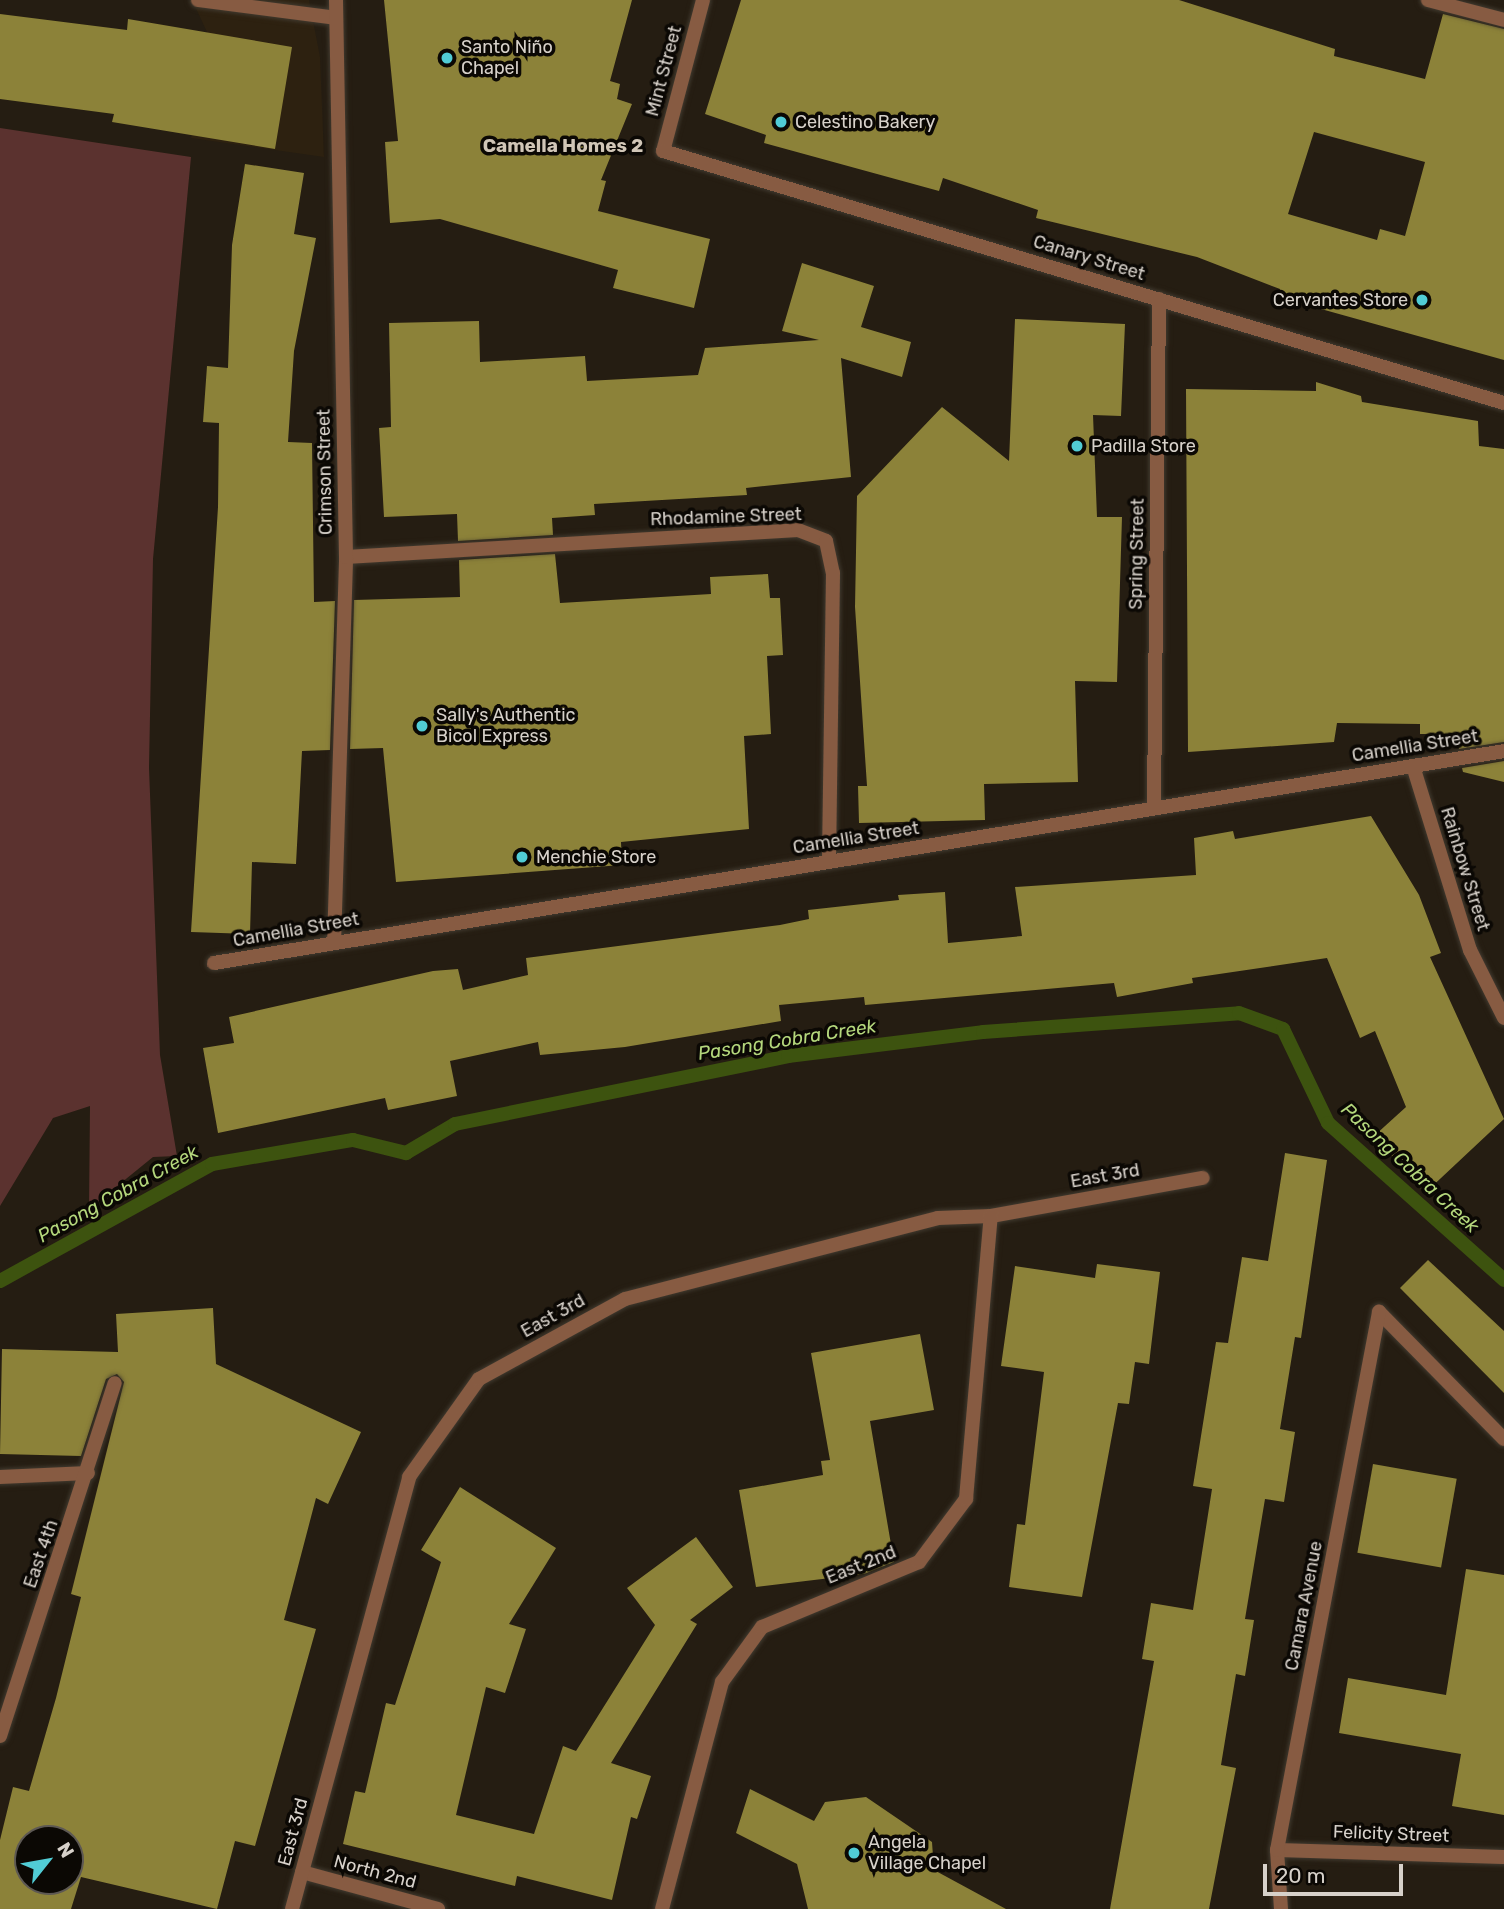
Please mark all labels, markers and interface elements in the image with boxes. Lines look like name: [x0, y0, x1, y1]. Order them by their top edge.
street label: Mint Street: [642, 23, 686, 119]
place label: Santo Niño Chapel: [461, 37, 553, 80]
marker: Santo Niño Chapel: [439, 50, 455, 66]
place label: Celestino Bakery: [795, 111, 935, 133]
marker: Celestino Bakery: [773, 114, 789, 130]
district label: Camella Homes 2: [483, 135, 643, 157]
street label: Canary Street: [1030, 231, 1148, 285]
place label: Cervantes Store: [1273, 289, 1408, 311]
marker: Cervantes Store: [1414, 292, 1430, 308]
street label: Crimson Street: [313, 409, 337, 535]
place label: Padilla Store: [1091, 435, 1196, 457]
marker: Padilla Store: [1069, 438, 1085, 454]
street label: Spring Street: [1125, 498, 1149, 610]
street label: Rhodamine Street: [650, 504, 802, 530]
place label: Sally's Authentic Bicol Express: [436, 705, 576, 748]
marker: Sally's Authentic Bicol Express: [414, 718, 430, 734]
street label: Camellia Street: [1350, 725, 1480, 767]
street label: Rainbow Street: [1436, 804, 1494, 934]
street label: Camellia Street: [791, 817, 921, 859]
place label: Menchie Store: [536, 846, 656, 868]
marker: Menchie Store: [514, 849, 530, 865]
street label: Camellia Street: [231, 908, 361, 952]
water label: Pasong Cobra Creek: [696, 1015, 878, 1065]
water label: Pasong Cobra Creek: [1336, 1098, 1484, 1238]
water label: Pasong Cobra Creek: [34, 1140, 202, 1248]
street label: East 3rd: [1069, 1159, 1141, 1193]
street label: East 3rd: [517, 1290, 589, 1342]
street label: East 4th: [19, 1517, 63, 1591]
street label: Camara Avenue: [1281, 1539, 1327, 1673]
street label: East 2nd: [823, 1541, 899, 1589]
street label: East 3rd: [274, 1796, 312, 1868]
street label: Felicity Street: [1332, 1821, 1450, 1847]
north arrow: [14, 1825, 84, 1895]
place label: Angela Village Chapel: [868, 1832, 986, 1874]
text: N: [52, 1838, 79, 1862]
marker: Angela Village Chapel: [846, 1845, 862, 1861]
scale bar: [1266, 1850, 1406, 1894]
street label: North 2nd: [332, 1851, 418, 1893]
text: 20 m: [1276, 1863, 1325, 1888]

